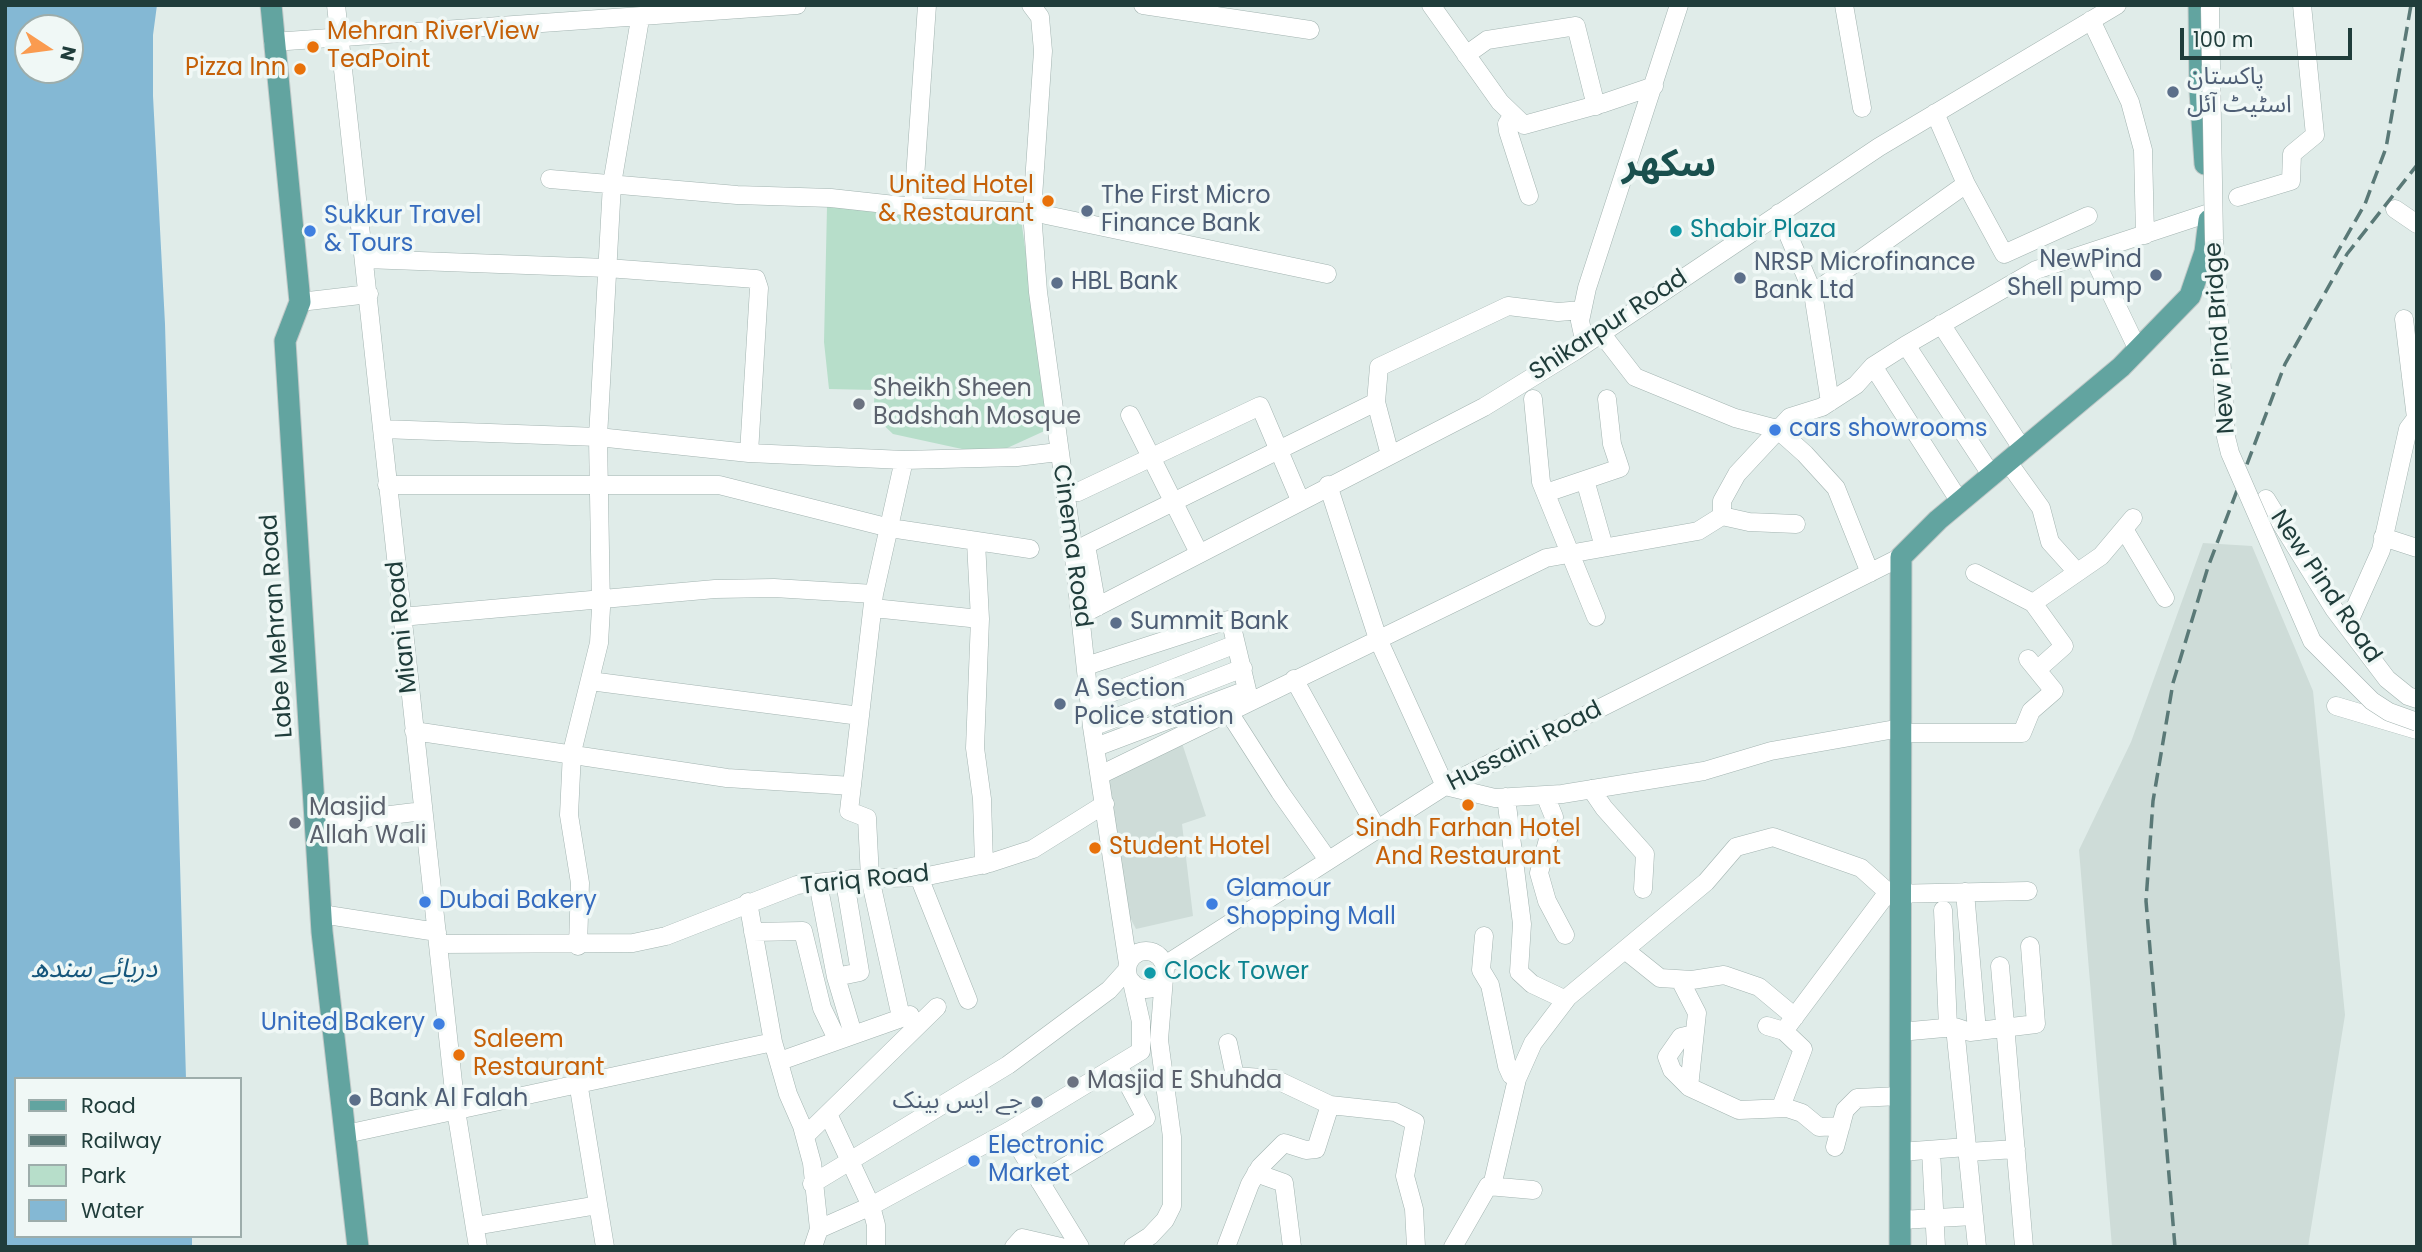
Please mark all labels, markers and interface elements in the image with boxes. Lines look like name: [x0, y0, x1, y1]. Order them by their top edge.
north arrow: [14, 14, 84, 84]
scale bar: [2184, 14, 2356, 58]
place label: Mehran RiverView TeaPoint: [327, 19, 539, 75]
text: 100 m: [2193, 25, 2253, 54]
marker: Mehran RiverView TeaPoint: [305, 39, 321, 55]
text: N: [53, 43, 83, 63]
place label: Pizza Inn: [185, 55, 286, 83]
marker: Pizza Inn: [292, 61, 308, 77]
place label: پاکستان اسٹیٹ آئل: [2187, 64, 2292, 120]
marker: پاکستان اسٹیٹ آئل: [2165, 84, 2181, 100]
district label: سکھر: [1622, 143, 1716, 189]
place label: United Hotel & Restaurant: [878, 173, 1034, 229]
place label: The First Micro Finance Bank: [1101, 183, 1271, 239]
marker: United Hotel & Restaurant: [1040, 193, 1056, 209]
place label: Sukkur Travel & Tours: [324, 203, 481, 259]
marker: The First Micro Finance Bank: [1079, 203, 1095, 219]
place label: Shabir Plaza: [1690, 217, 1836, 245]
marker: Sukkur Travel & Tours: [302, 223, 318, 239]
marker: Shabir Plaza: [1668, 223, 1684, 239]
street label: New Pind Bridge: [2200, 241, 2242, 435]
place label: NewPind Shell pump: [2007, 247, 2142, 303]
place label: NRSP Microfinance Bank Ltd: [1754, 250, 1975, 306]
street label: Shikarpur Road: [1525, 264, 1693, 388]
marker: NewPind Shell pump: [2148, 267, 2164, 283]
place label: HBL Bank: [1071, 269, 1178, 297]
marker: NRSP Microfinance Bank Ltd: [1732, 270, 1748, 286]
marker: HBL Bank: [1049, 275, 1065, 291]
place label: Sheikh Sheen Badshah Mosque: [873, 376, 1081, 432]
marker: Sheikh Sheen Badshah Mosque: [851, 396, 867, 412]
place label: cars showrooms: [1789, 416, 1988, 444]
marker: cars showrooms: [1767, 422, 1783, 438]
street label: Cinema Road: [1045, 463, 1097, 629]
street label: New Pind Road: [2263, 505, 2387, 669]
street label: Labe Mehran Road: [256, 513, 300, 739]
street label: Miani Road: [382, 559, 424, 695]
place label: Summit Bank: [1130, 609, 1289, 637]
marker: Summit Bank: [1108, 615, 1124, 631]
place label: A Section Police station: [1074, 676, 1234, 732]
marker: A Section Police station: [1052, 696, 1068, 712]
street label: Hussaini Road: [1443, 696, 1607, 798]
place label: Masjid Allah Wali: [309, 795, 426, 851]
marker: Sindh Farhan Hotel And Restaurant: [1460, 797, 1476, 813]
marker: Masjid Allah Wali: [287, 815, 303, 831]
place label: Sindh Farhan Hotel And Restaurant: [1355, 816, 1581, 872]
place label: Student Hotel: [1109, 834, 1270, 862]
marker: Student Hotel: [1087, 840, 1103, 856]
street label: Tariq Road: [799, 860, 931, 902]
place label: Glamour Shopping Mall: [1226, 876, 1396, 932]
place label: Dubai Bakery: [439, 888, 597, 916]
marker: Dubai Bakery: [417, 894, 433, 910]
marker: Glamour Shopping Mall: [1204, 896, 1220, 912]
water label: دریائے سندھ: [31, 954, 157, 986]
place label: Clock Tower: [1164, 959, 1309, 987]
marker: Clock Tower: [1142, 965, 1158, 981]
place label: United Bakery: [261, 1010, 425, 1038]
marker: United Bakery: [431, 1016, 447, 1032]
place label: Saleem Restaurant: [473, 1027, 605, 1083]
marker: Saleem Restaurant: [451, 1047, 467, 1063]
place label: Masjid E Shuhda: [1087, 1068, 1282, 1096]
marker: Masjid E Shuhda: [1065, 1074, 1081, 1090]
legend: [14, 1077, 242, 1238]
place label: Bank Al Falah: [369, 1086, 528, 1114]
place label: جے ایس بینک: [892, 1088, 1023, 1116]
text: Road: [81, 1091, 136, 1120]
marker: Bank Al Falah: [347, 1092, 363, 1108]
marker: جے ایس بینک: [1029, 1094, 1045, 1110]
text: Railway: [81, 1126, 162, 1155]
place label: Electronic Market: [988, 1133, 1105, 1189]
marker: Electronic Market: [966, 1153, 982, 1169]
text: Park: [81, 1161, 126, 1190]
text: Water: [81, 1196, 144, 1225]

